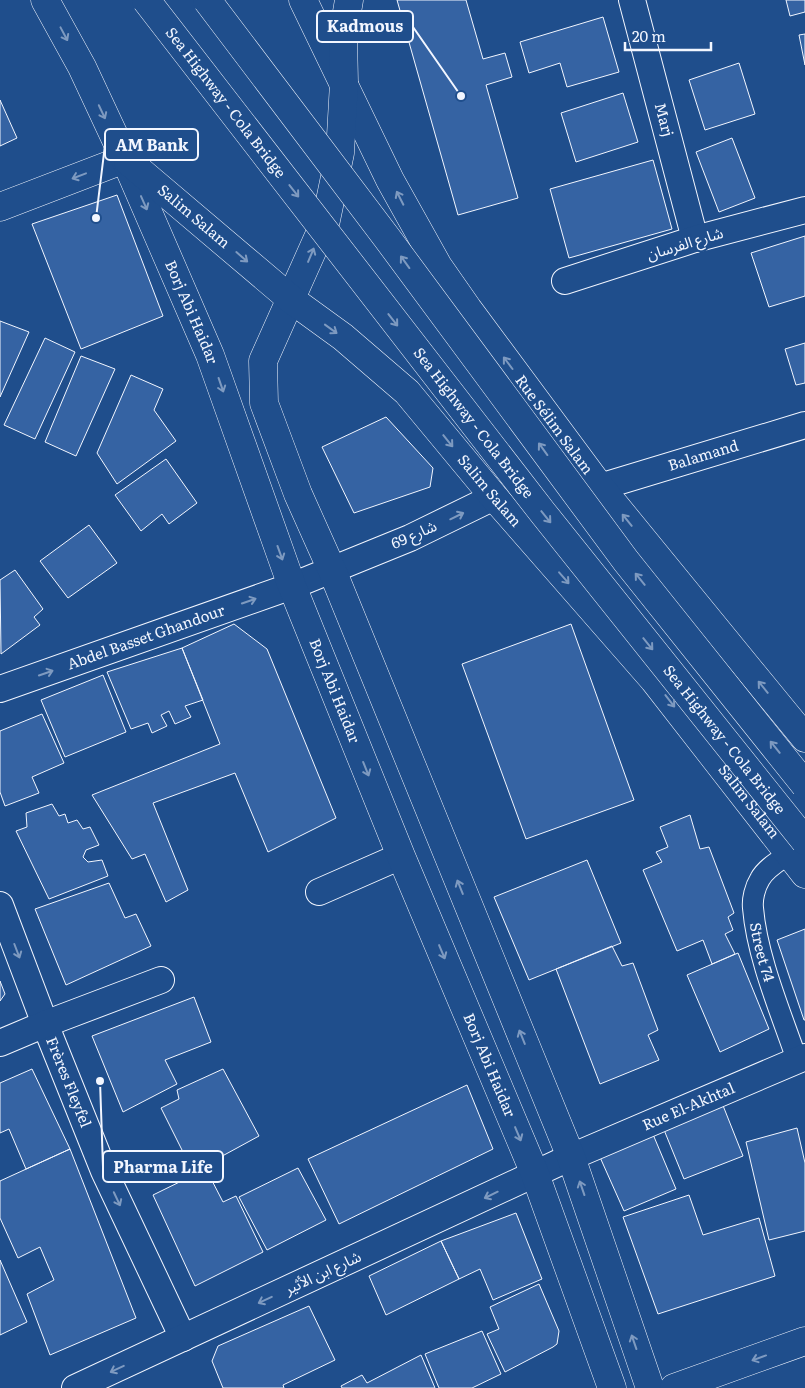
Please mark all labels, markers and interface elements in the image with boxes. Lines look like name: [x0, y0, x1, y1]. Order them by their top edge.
callout: Kadmous: [317, 11, 413, 42]
text: Kadmous: [327, 13, 403, 37]
scale bar: [625, 20, 711, 52]
street label: Sea Highway - Cola Bridge: [161, 22, 293, 182]
text: 20 m: [632, 24, 666, 47]
one-way arrow: [59, 26, 69, 40]
street label: Marj: [650, 100, 681, 139]
one-way arrow: [98, 104, 108, 119]
callout: AM Bank: [105, 129, 198, 160]
text: AM Bank: [115, 132, 189, 156]
one-way arrow: [72, 172, 87, 182]
street label: Salim Salam: [153, 178, 236, 253]
one-way arrow: [288, 184, 299, 197]
one-way arrow: [395, 191, 404, 206]
one-way arrow: [139, 195, 149, 210]
street label: شارع الفرسان: [643, 220, 727, 267]
one-way arrow: [307, 248, 317, 263]
one-way arrow: [236, 252, 249, 263]
one-way arrow: [400, 255, 410, 269]
street label: Borj Abi Haidar: [160, 256, 225, 367]
one-way arrow: [387, 313, 398, 326]
one-way arrow: [324, 323, 337, 334]
street label: Sea Highway - Cola Bridge: [409, 342, 541, 503]
one-way arrow: [503, 356, 513, 370]
street label: Rue Sélim Salam: [510, 369, 600, 479]
one-way arrow: [216, 377, 226, 393]
street label: Balamand: [665, 433, 741, 476]
one-way arrow: [443, 434, 454, 447]
one-way arrow: [538, 442, 548, 456]
street label: Salim Salam: [453, 448, 528, 532]
one-way arrow: [541, 510, 551, 524]
one-way arrow: [449, 511, 464, 521]
street label: شارع 69: [387, 513, 441, 556]
one-way arrow: [622, 514, 633, 527]
one-way arrow: [276, 545, 285, 560]
one-way arrow: [559, 571, 570, 584]
one-way arrow: [635, 573, 646, 586]
one-way arrow: [241, 596, 256, 605]
street label: Abdel Basset Ghandour: [64, 598, 228, 674]
street label: Borj Abi Haidar: [304, 635, 367, 746]
one-way arrow: [642, 637, 653, 650]
street label: Sea Highway - Cola Bridge: [659, 659, 792, 819]
one-way arrow: [38, 668, 53, 677]
one-way arrow: [758, 681, 769, 694]
one-way arrow: [665, 694, 676, 707]
one-way arrow: [769, 741, 780, 754]
street label: Salim Salam: [713, 759, 787, 843]
one-way arrow: [362, 761, 371, 776]
one-way arrow: [455, 880, 465, 895]
street label: Street 74: [745, 920, 782, 985]
one-way arrow: [13, 942, 22, 958]
one-way arrow: [437, 944, 447, 959]
street label: Borj Abi Haidar: [458, 1009, 523, 1120]
one-way arrow: [517, 1030, 526, 1045]
street label: Frères Fleyfel: [41, 1033, 98, 1131]
street label: Rue El-Akhtal: [638, 1075, 738, 1135]
one-way arrow: [514, 1126, 524, 1141]
callout: Pharma Life: [103, 1151, 223, 1182]
text: Pharma Life: [113, 1154, 213, 1178]
one-way arrow: [577, 1181, 586, 1196]
one-way arrow: [113, 1191, 122, 1206]
one-way arrow: [484, 1191, 499, 1200]
street label: شارع ابن الأثير: [279, 1244, 365, 1302]
one-way arrow: [257, 1295, 272, 1305]
one-way arrow: [629, 1335, 638, 1350]
one-way arrow: [752, 1354, 767, 1363]
one-way arrow: [110, 1364, 125, 1374]

